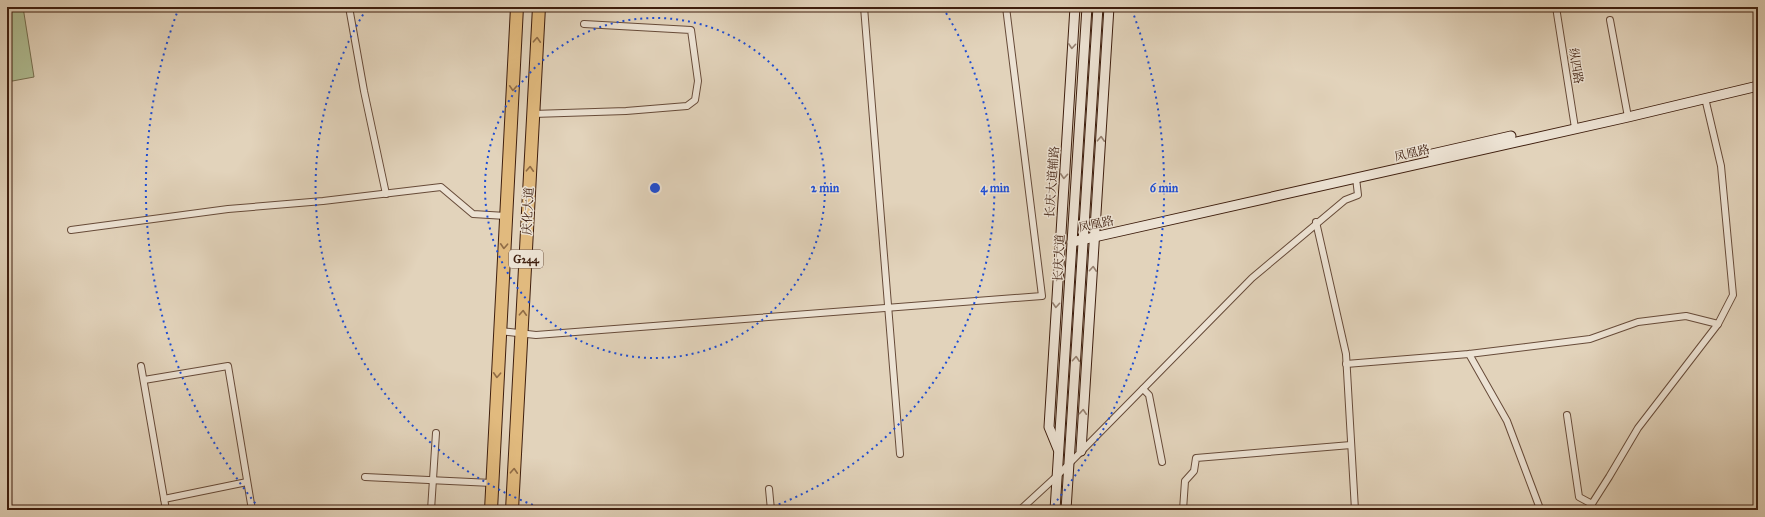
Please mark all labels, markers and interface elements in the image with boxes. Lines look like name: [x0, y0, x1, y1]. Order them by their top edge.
one-way arrow: [533, 37, 542, 43]
one-way arrow: [1068, 43, 1077, 49]
street label: 纵四路: [1566, 47, 1586, 85]
one-way arrow: [508, 85, 517, 91]
one-way arrow: [1097, 136, 1105, 142]
street label: 凤凰路: [1393, 142, 1431, 164]
street label: 长庆大道辅路: [1043, 146, 1061, 218]
one-way arrow: [526, 166, 535, 172]
one-way arrow: [1060, 173, 1069, 179]
centre of rings: [648, 181, 662, 195]
text: 2 min: [811, 181, 840, 195]
text: 4 min: [980, 181, 1010, 196]
text: 6 min: [1150, 181, 1179, 195]
street label: 庆化大道: [520, 187, 536, 235]
street label: 凤凰路: [1077, 213, 1115, 235]
street label: 长庆大道: [1051, 234, 1067, 282]
one-way arrow: [500, 243, 508, 249]
road number: G244: [509, 250, 543, 268]
one-way arrow: [1088, 266, 1097, 272]
one-way arrow: [1051, 302, 1060, 308]
one-way arrow: [519, 310, 528, 316]
one-way arrow: [1072, 356, 1080, 362]
one-way arrow: [493, 372, 502, 378]
one-way arrow: [1079, 409, 1088, 415]
one-way arrow: [510, 468, 519, 474]

